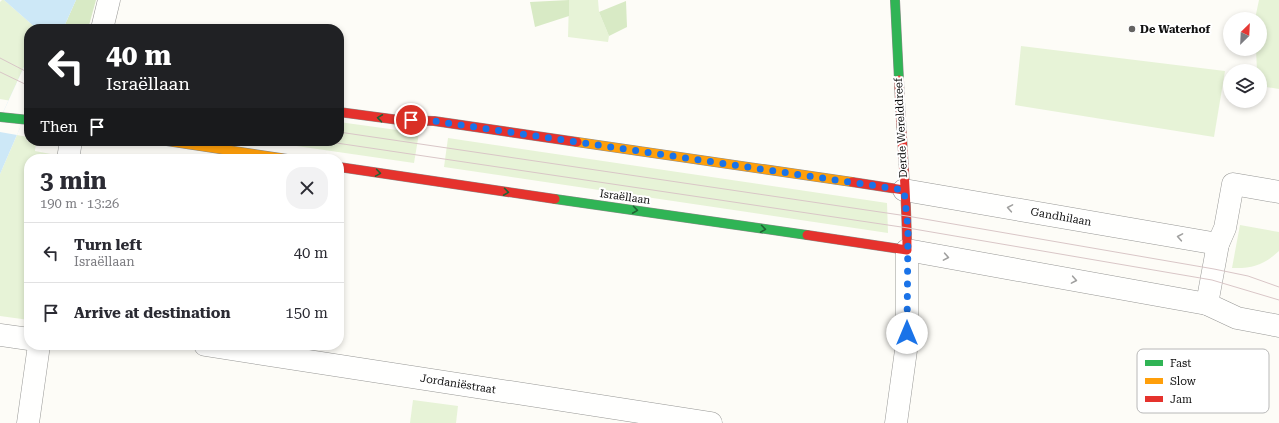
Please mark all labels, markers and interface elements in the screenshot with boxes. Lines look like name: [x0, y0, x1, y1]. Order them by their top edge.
north arrow: [1223, 12, 1267, 56]
map controls: [1223, 12, 1267, 108]
place label: De Waterhof: [1140, 23, 1210, 36]
marker: De Waterhof: [1127, 24, 1137, 34]
text: 40 m: [106, 39, 171, 72]
icon: left: [40, 40, 92, 92]
button: layers: [1223, 64, 1267, 108]
text: Israëllaan: [106, 73, 190, 94]
street label: Derde Werelddreef: [892, 77, 910, 178]
pin: [394, 103, 428, 137]
icon: arrive: [400, 109, 422, 131]
one-way arrow: [377, 114, 383, 122]
icon: arrive: [86, 116, 108, 138]
text: Then: [40, 118, 78, 136]
text: 3 min: [40, 167, 107, 195]
button: close: [286, 167, 328, 209]
one-way arrow: [374, 168, 381, 177]
one-way arrow: [503, 187, 509, 196]
street label: Israëllaan: [599, 187, 651, 207]
text: 190 m · 13:26: [40, 196, 119, 211]
one-way arrow: [1007, 204, 1013, 213]
one-way arrow: [632, 205, 638, 214]
street label: Gandhilaan: [1029, 205, 1093, 229]
one-way arrow: [760, 224, 767, 233]
one-way arrow: [1176, 233, 1183, 242]
text: Turn left: [74, 236, 142, 254]
icon: left: [40, 242, 62, 264]
text: 40 m: [294, 244, 328, 262]
one-way arrow: [943, 252, 949, 261]
text: Israëllaan: [74, 254, 135, 269]
one-way arrow: [1071, 275, 1077, 283]
icon: arrive: [40, 302, 62, 324]
text: Arrive at destination: [74, 304, 230, 322]
text: 150 m: [285, 304, 328, 322]
position arrow: [886, 312, 928, 354]
legend: [1137, 349, 1269, 413]
text: Fast: [1170, 357, 1191, 370]
street label: Jordaniëstraat: [419, 372, 497, 396]
text: Slow: [1170, 375, 1197, 388]
text: Jam: [1170, 393, 1192, 406]

